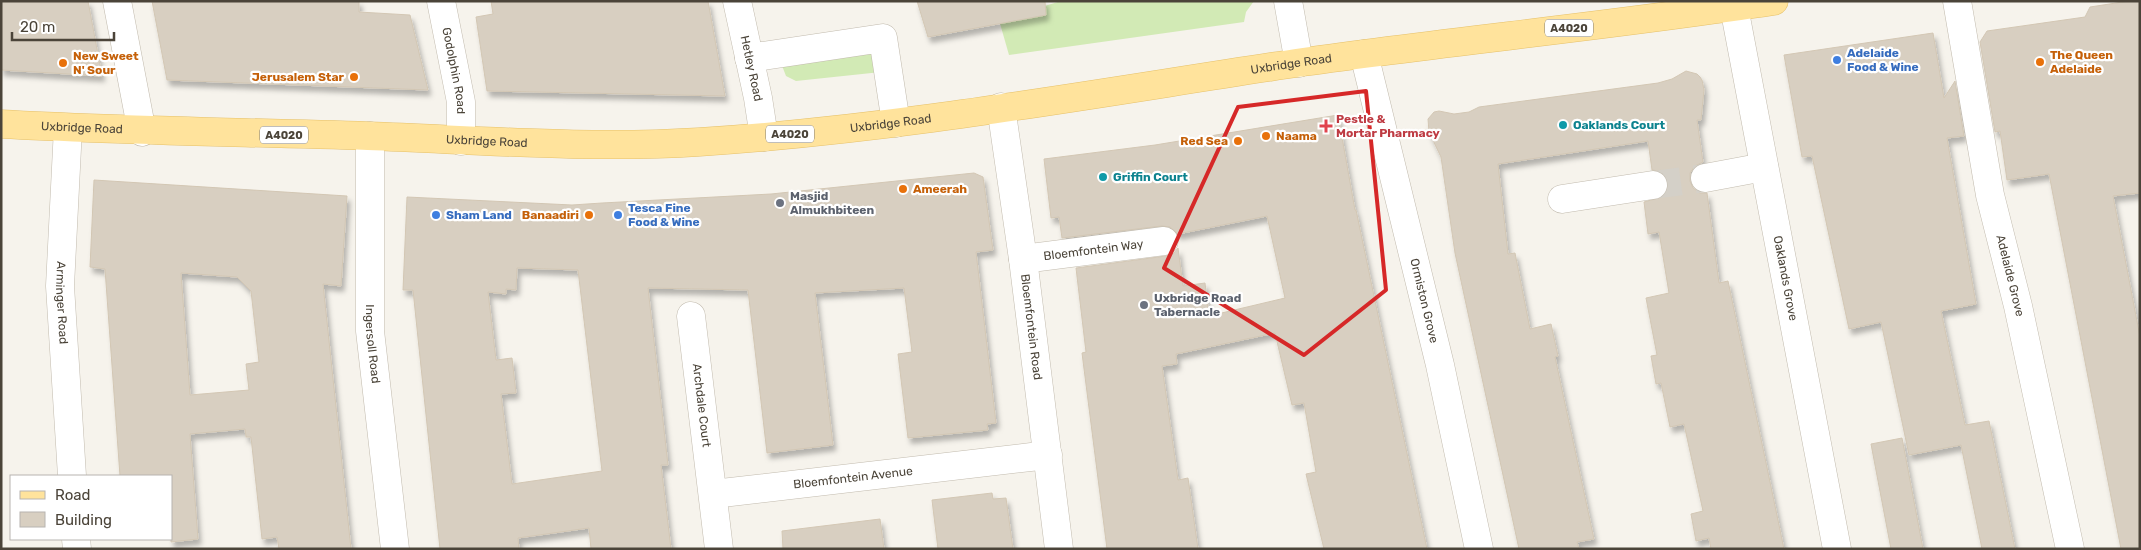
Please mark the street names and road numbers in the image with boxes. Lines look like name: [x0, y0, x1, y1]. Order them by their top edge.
road number: A4020: [1545, 19, 1593, 36]
street label: Godolphin Road: [439, 26, 468, 114]
street label: Hetley Road: [738, 34, 766, 103]
street label: Uxbridge Road: [1250, 51, 1333, 77]
street label: Uxbridge Road: [849, 111, 932, 135]
street label: Uxbridge Road: [41, 119, 123, 136]
road number: A4020: [260, 126, 308, 144]
road number: A4020: [766, 126, 814, 142]
street label: Uxbridge Road: [446, 132, 528, 150]
street label: Adelaide Grove: [1993, 233, 2027, 318]
street label: Oaklands Grove: [1771, 234, 1801, 322]
street label: Bloemfontein Way: [1043, 237, 1145, 263]
street label: Ormiston Grove: [1407, 257, 1441, 345]
street label: Arminger Road: [53, 261, 71, 345]
street label: Bloemfontein Road: [1018, 273, 1045, 381]
street label: Ingersoll Road: [363, 304, 383, 384]
street label: Archdale Court: [690, 363, 714, 448]
street label: Bloemfontein Avenue: [793, 464, 914, 492]

